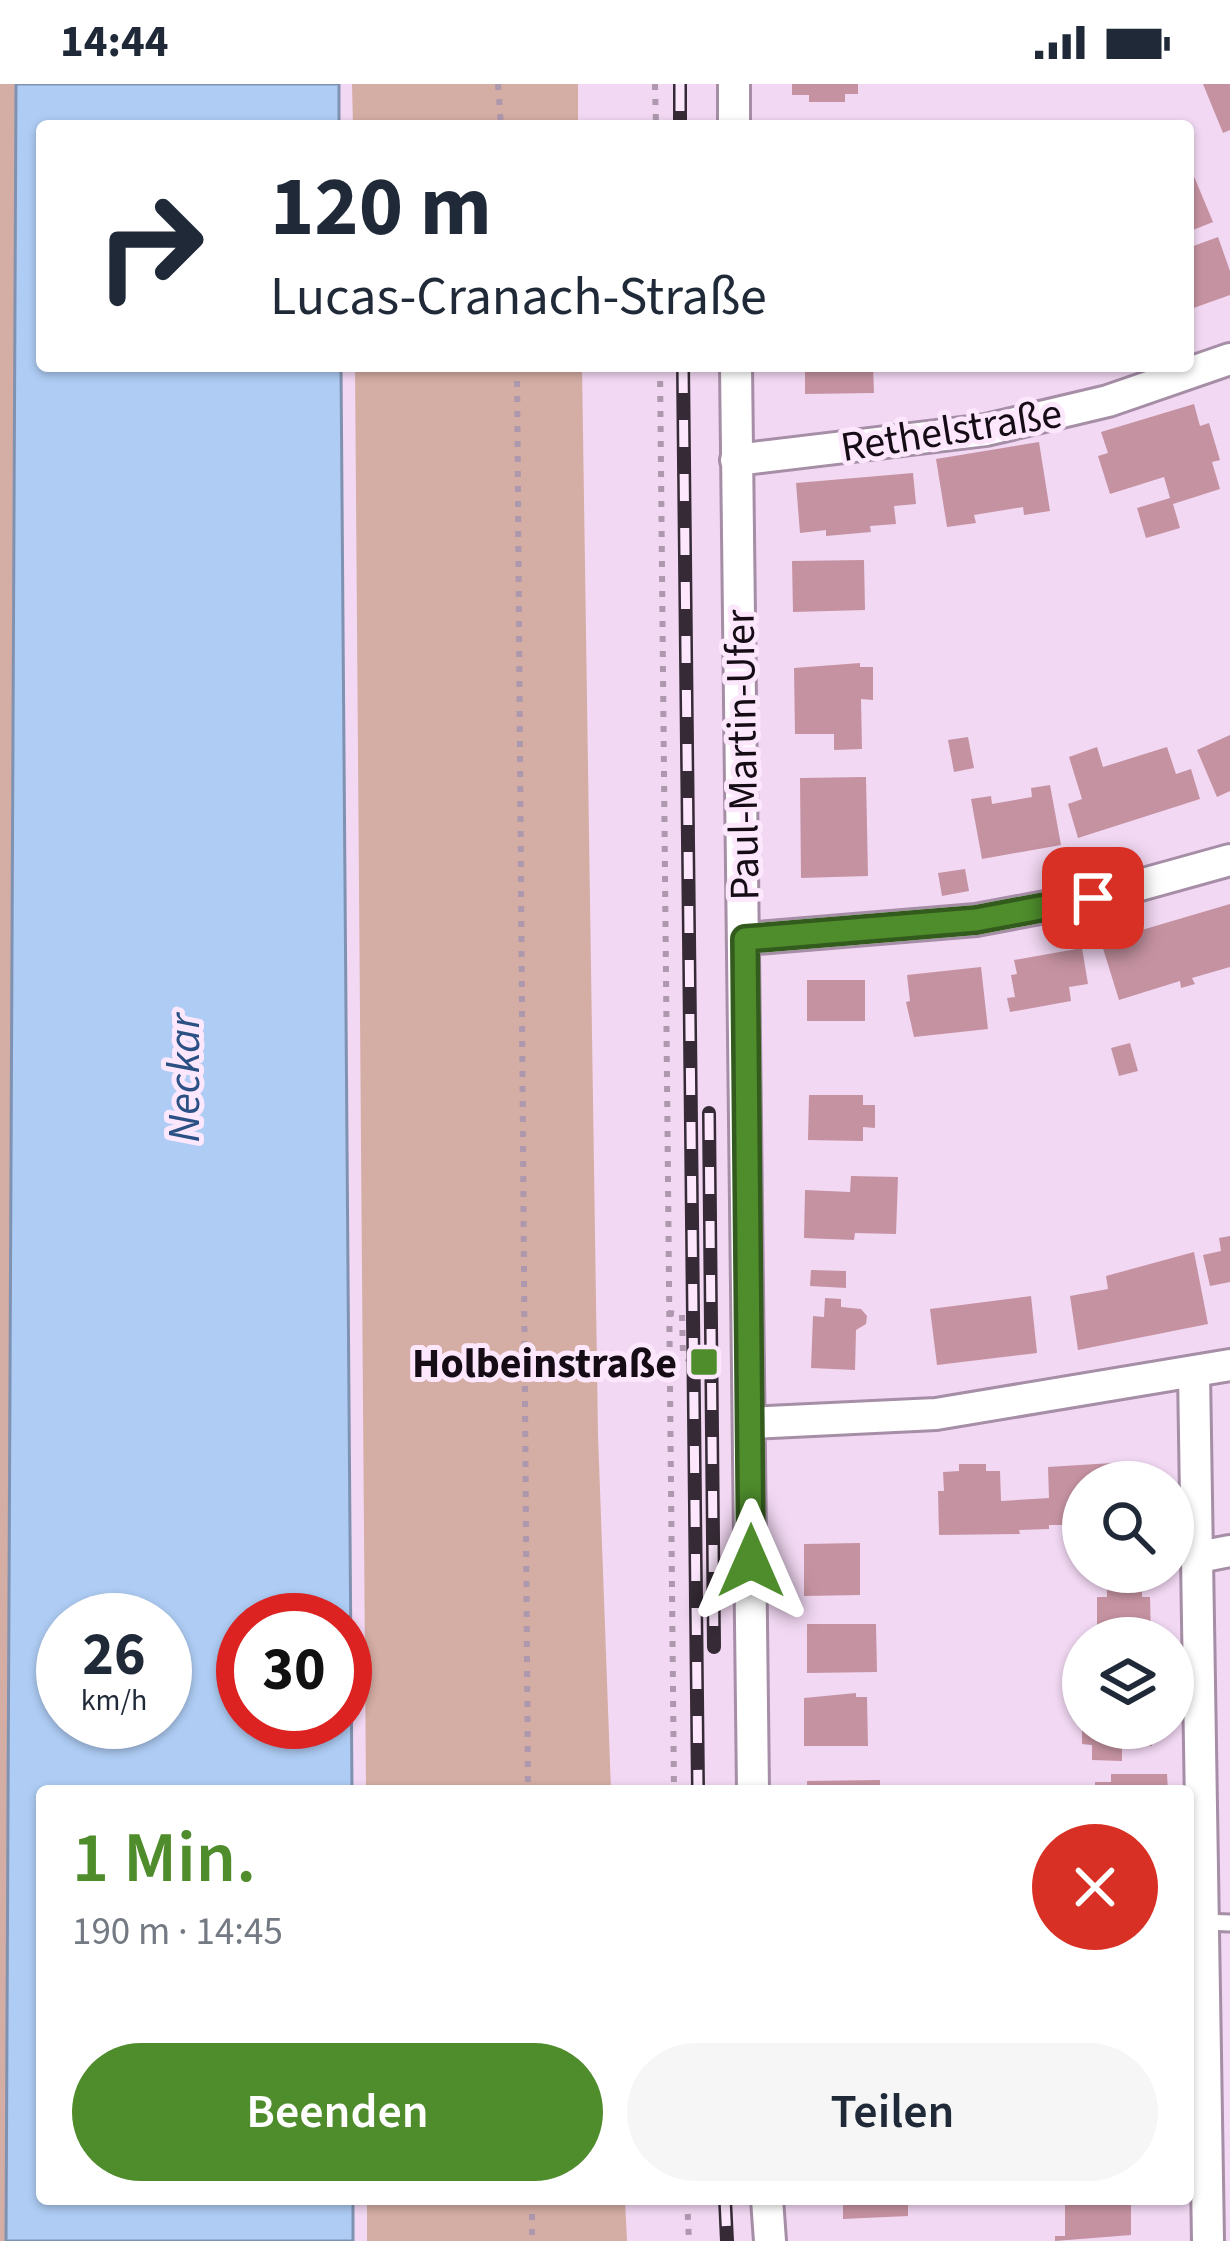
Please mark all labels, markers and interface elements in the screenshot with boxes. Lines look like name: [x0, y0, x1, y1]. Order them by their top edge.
text: 14:44: [60, 10, 169, 74]
text: 120 m: [270, 148, 492, 268]
icon: right: [72, 168, 228, 324]
text: Lucas-Cranach-Straße: [270, 259, 767, 336]
street label: Rethelstraße: [836, 384, 1066, 478]
street label: Paul-Martin-Ufer: [710, 609, 776, 901]
pin: [1042, 847, 1144, 949]
icon: arrive: [1060, 865, 1126, 931]
water label: Neckar: [153, 1011, 217, 1143]
place label: Holbeinstraße: [412, 1334, 677, 1394]
marker: Holbeinstraße: [688, 1346, 720, 1378]
map controls: [1062, 1461, 1194, 1749]
button: search: [1062, 1461, 1194, 1593]
position arrow: [688, 1498, 814, 1624]
speed limit sign: 30: [216, 1593, 372, 1749]
text: 26: [82, 1613, 146, 1698]
button: layers: [1062, 1617, 1194, 1749]
text: km/h: [81, 1679, 147, 1722]
text: 1 Min.: [72, 1807, 256, 1910]
button: close: [1032, 1824, 1158, 1950]
text: 190 m · 14:45: [72, 1904, 283, 1960]
button: Beenden: [72, 2043, 603, 2181]
button: Teilen: [627, 2043, 1158, 2181]

